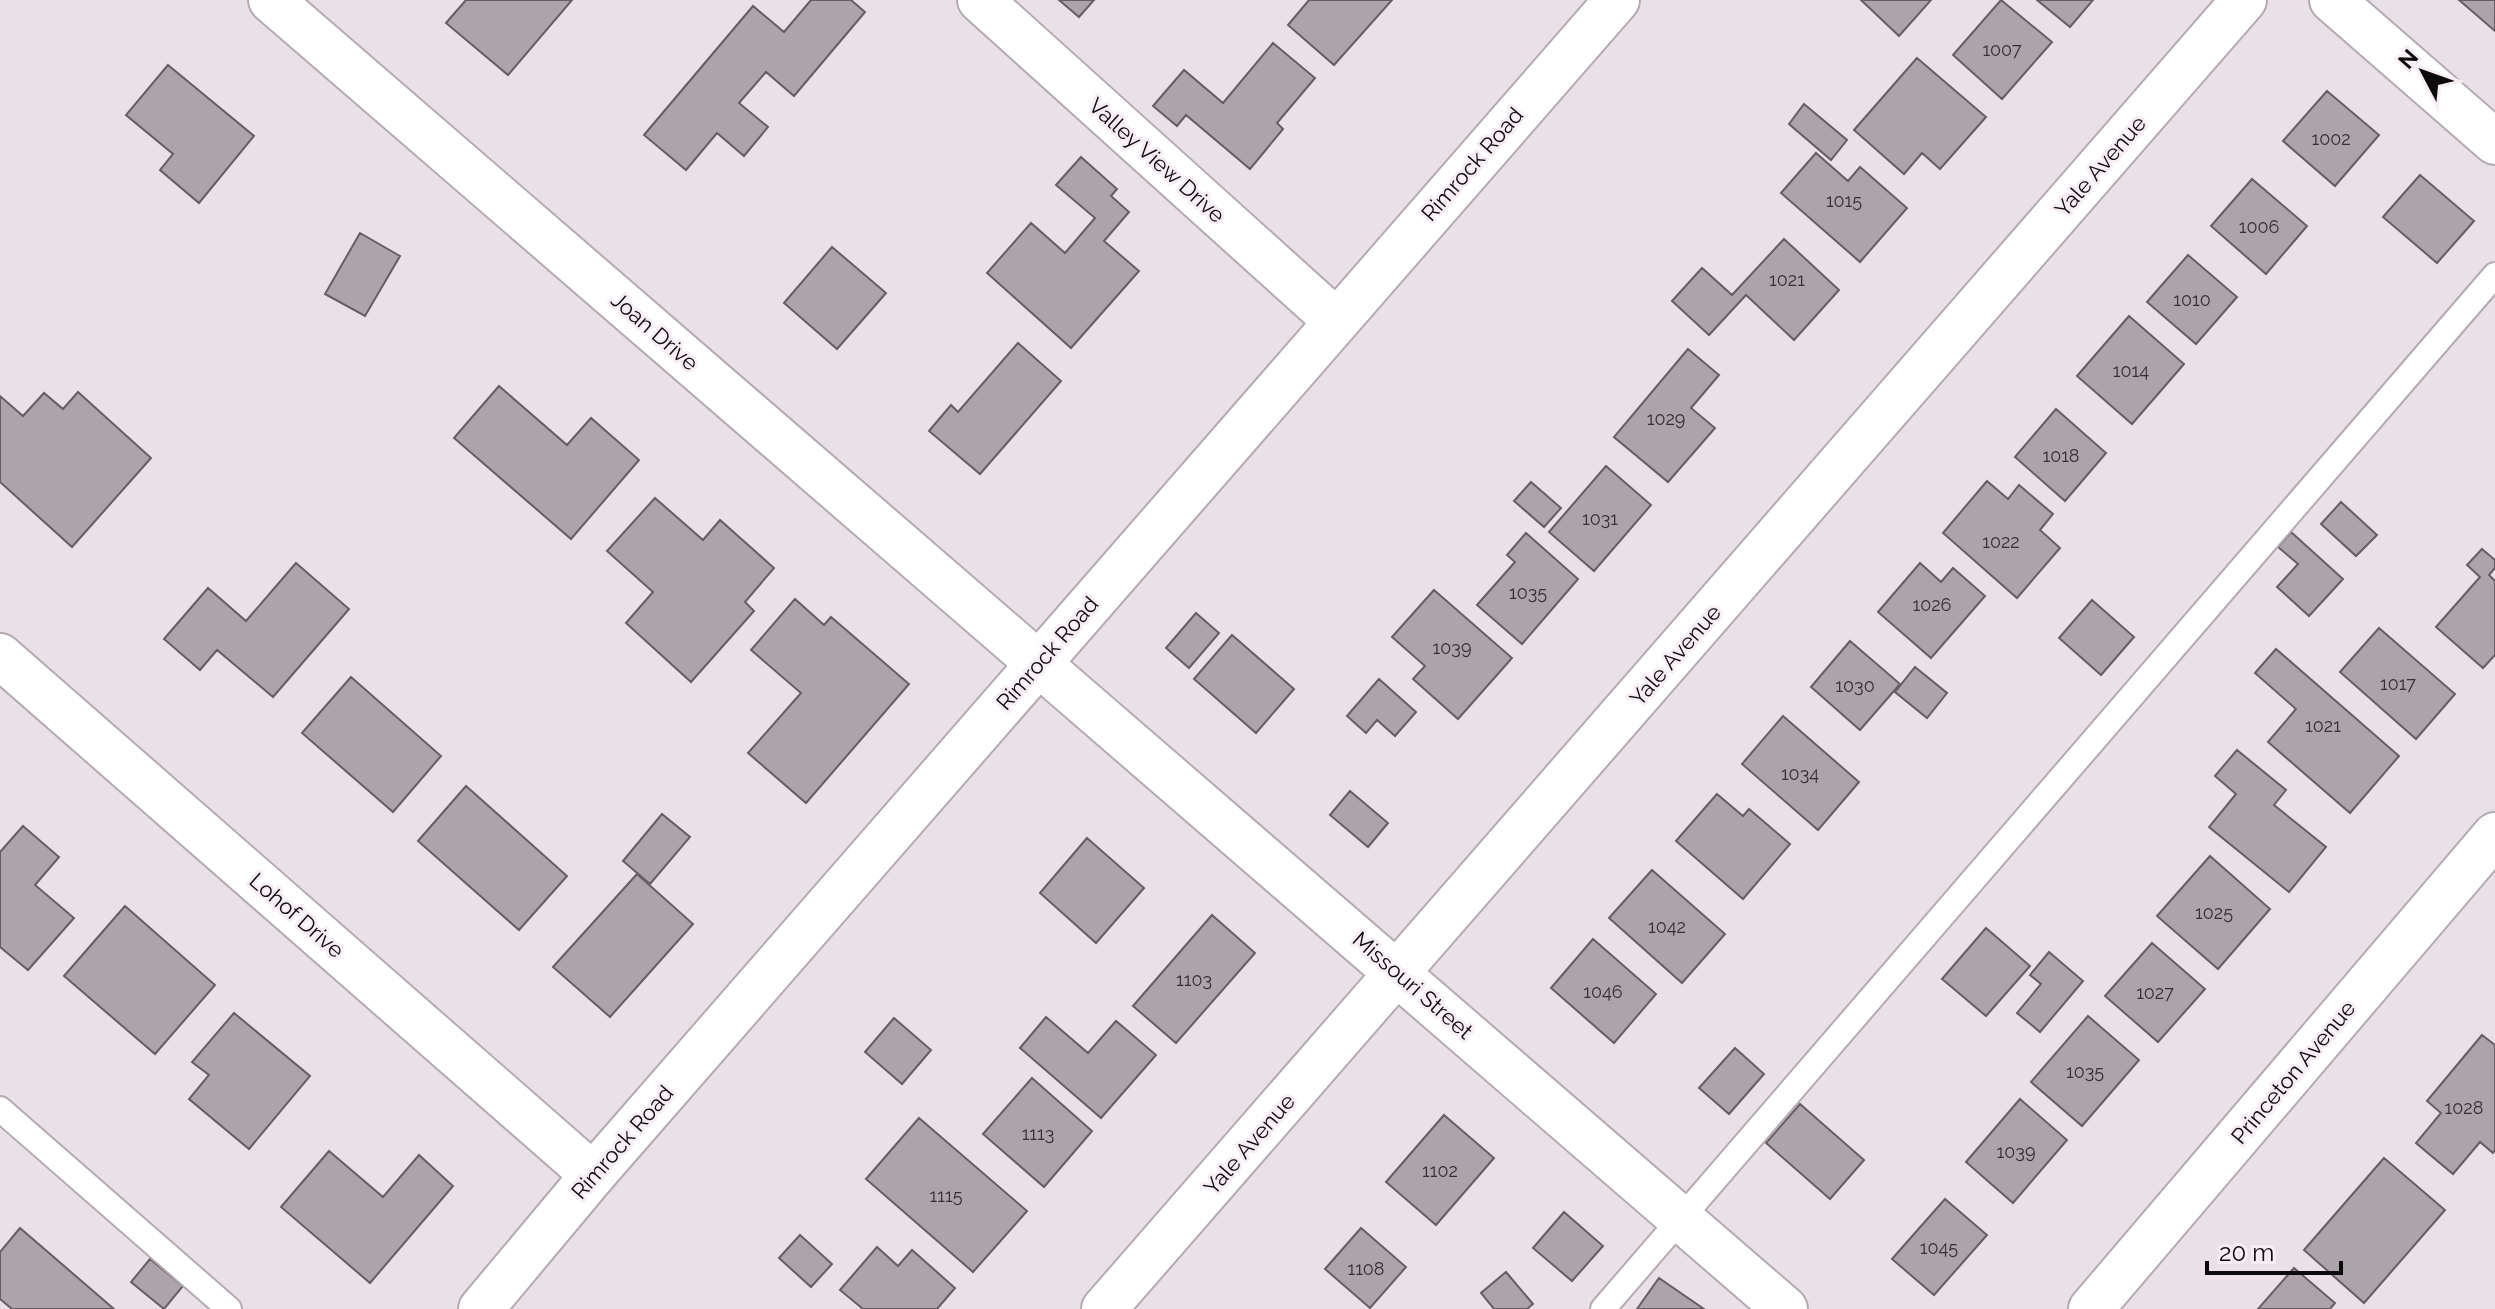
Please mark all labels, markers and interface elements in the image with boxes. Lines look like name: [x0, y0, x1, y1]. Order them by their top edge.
north arrow: [2383, 32, 2463, 112]
house number: 1007: [1982, 39, 2022, 60]
text: N: [2393, 44, 2423, 74]
street label: Valley View Drive: [1084, 92, 1231, 228]
street label: Rimrock Road: [1416, 102, 1528, 226]
street label: Yale Avenue: [2049, 110, 2151, 222]
house number: 1002: [2311, 128, 2351, 149]
house number: 1015: [1826, 190, 1862, 211]
house number: 1006: [2239, 216, 2279, 237]
house number: 1021: [1769, 269, 1805, 290]
street label: Joan Drive: [606, 286, 704, 376]
house number: 1010: [2173, 289, 2211, 310]
house number: 1014: [2113, 360, 2149, 381]
house number: 1029: [1647, 408, 1685, 429]
house number: 1018: [2042, 445, 2080, 466]
house number: 1031: [1582, 508, 1618, 529]
house number: 1022: [1982, 531, 2020, 552]
house number: 1035: [1509, 582, 1547, 603]
street label: Rimrock Road: [991, 591, 1103, 715]
house number: 1026: [1913, 594, 1952, 615]
street label: Yale Avenue: [1624, 599, 1726, 711]
house number: 1039: [1433, 637, 1471, 658]
house number: 1017: [2380, 673, 2416, 694]
house number: 1030: [1835, 675, 1875, 696]
house number: 1021: [2305, 715, 2341, 736]
house number: 1034: [1781, 763, 1819, 784]
street label: Lohof Drive: [245, 867, 349, 963]
house number: 1025: [2195, 902, 2233, 923]
house number: 1042: [1648, 916, 1686, 937]
street label: Missouri Street: [1348, 926, 1479, 1045]
house number: 1103: [1176, 969, 1212, 990]
house number: 1046: [1583, 981, 1623, 1002]
house number: 1027: [2136, 982, 2174, 1003]
street label: Princeton Avenue: [2226, 995, 2361, 1149]
house number: 1035: [2066, 1061, 2104, 1082]
street label: Rimrock Road: [566, 1080, 678, 1204]
street label: Yale Avenue: [1198, 1088, 1300, 1200]
house number: 1028: [2445, 1097, 2483, 1118]
house number: 1113: [1022, 1123, 1054, 1144]
house number: 1039: [1997, 1141, 2035, 1162]
house number: 1102: [1422, 1160, 1458, 1181]
house number: 1115: [930, 1185, 963, 1206]
scale bar: [2207, 1225, 2341, 1275]
house number: 1045: [1920, 1237, 1958, 1258]
text: 20 m: [2219, 1238, 2274, 1267]
house number: 1108: [1347, 1258, 1385, 1279]

